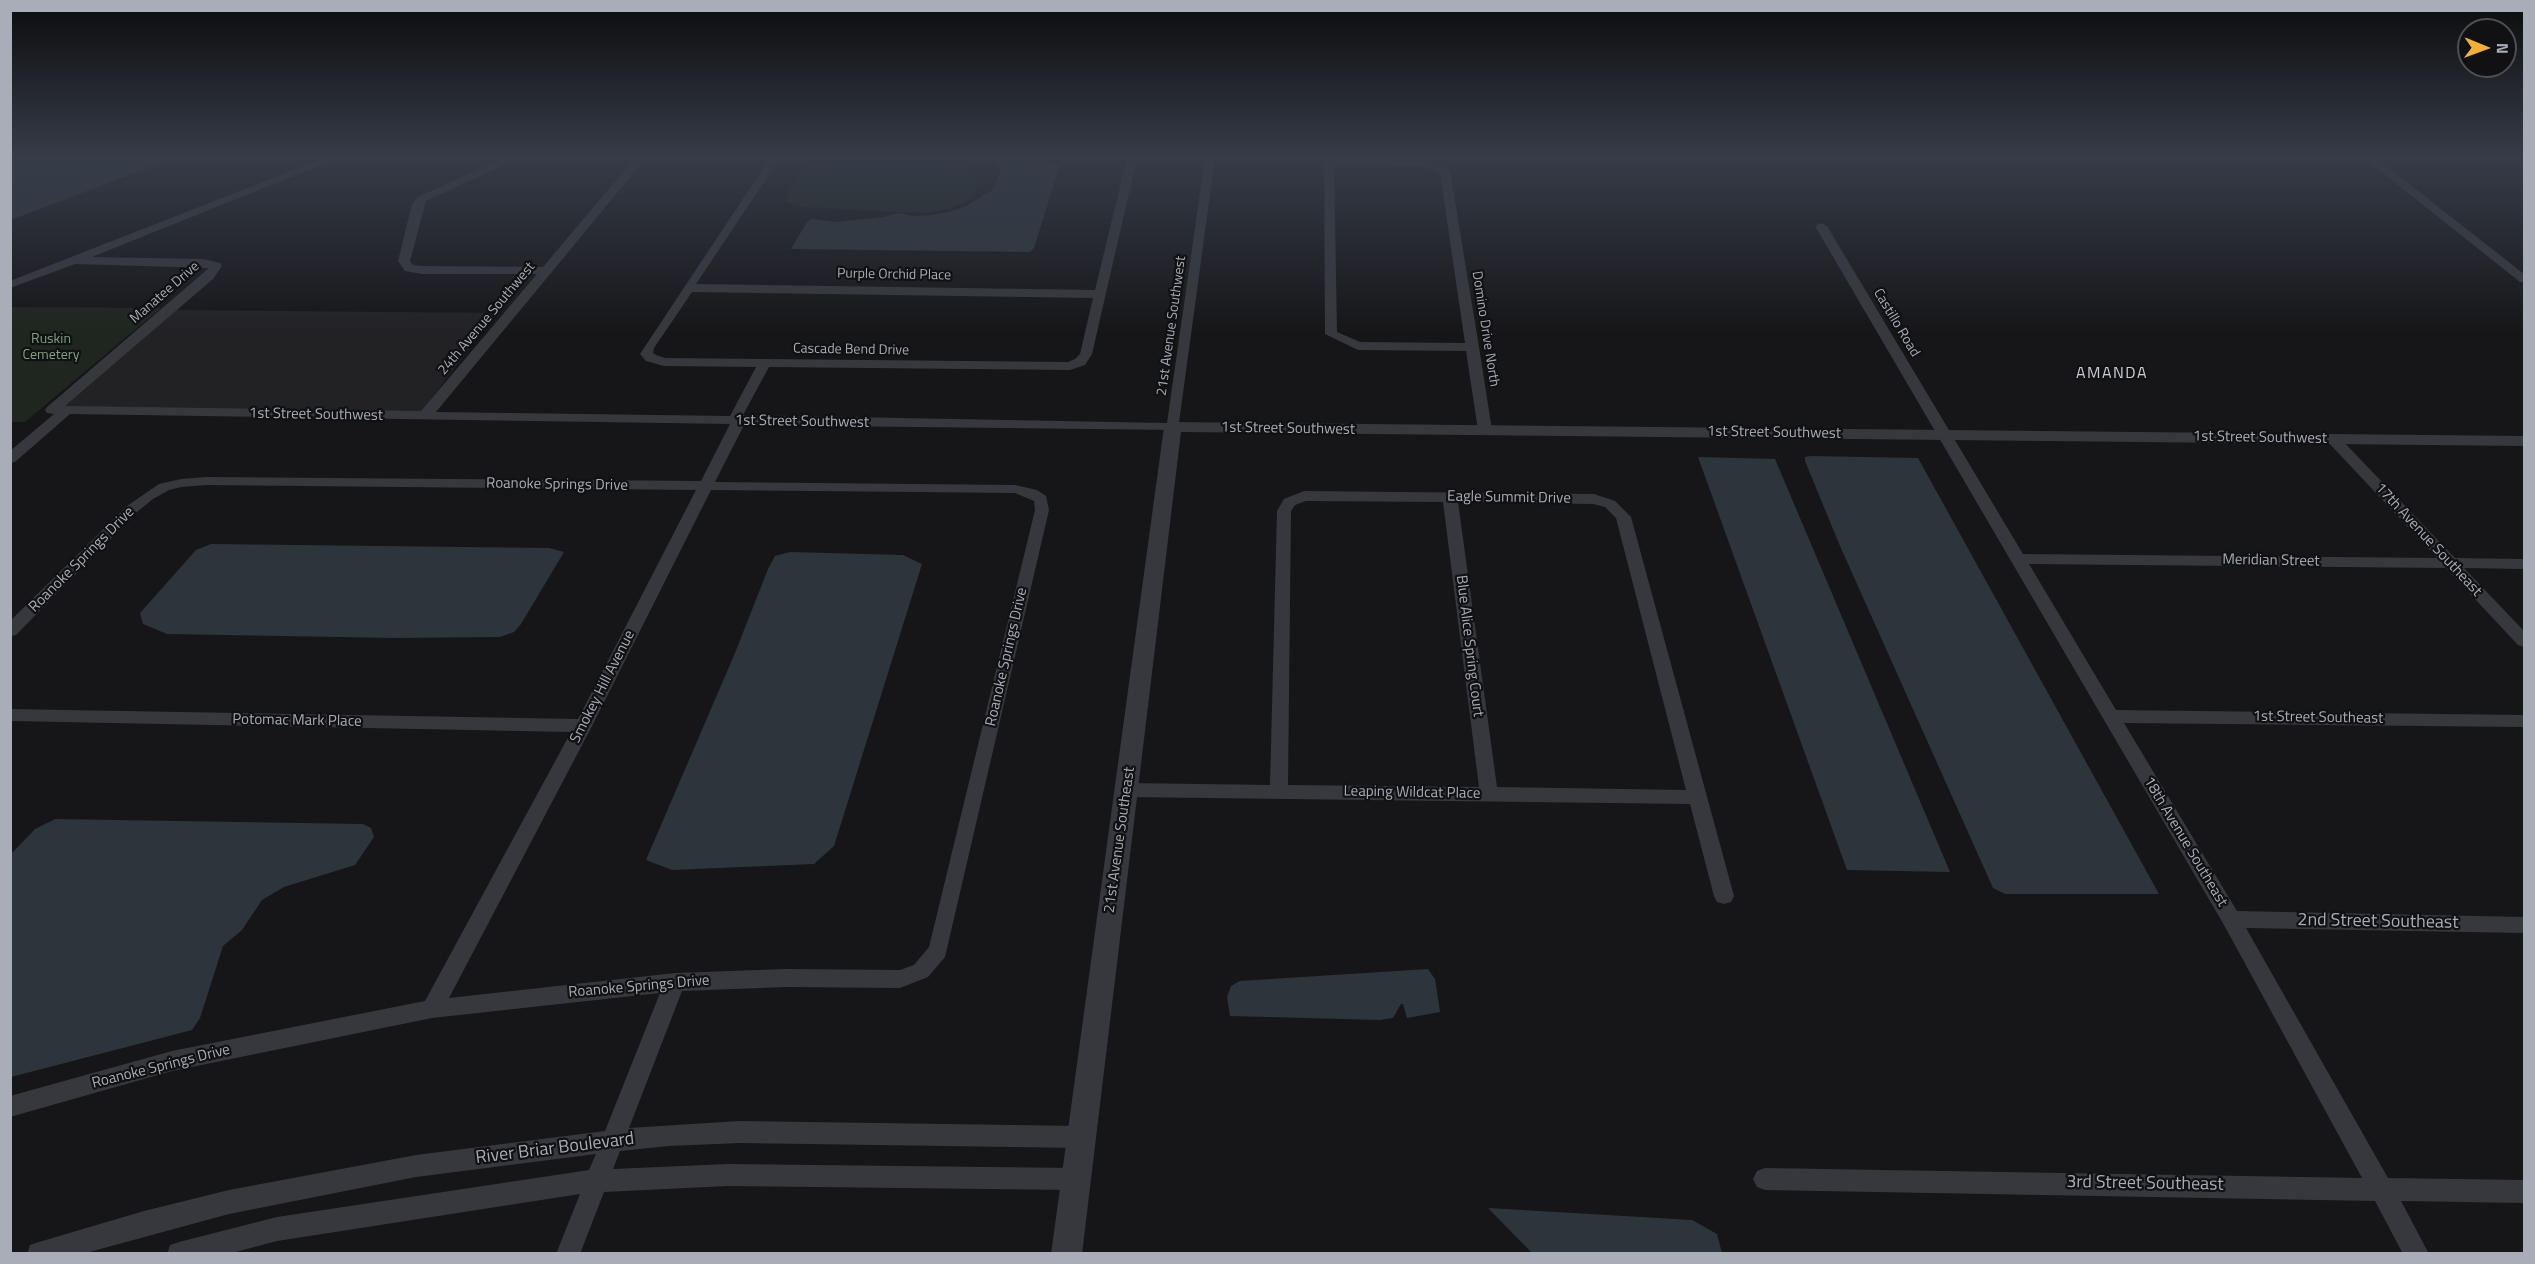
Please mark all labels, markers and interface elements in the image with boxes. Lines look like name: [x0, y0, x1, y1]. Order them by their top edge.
north arrow: [2457, 18, 2517, 78]
text: N: [2491, 43, 2515, 54]
street label: 21st Avenue Southwest: [1154, 255, 1190, 397]
street label: Manatee Drive: [127, 258, 203, 328]
street label: 24th Avenue Southwest: [435, 259, 539, 379]
street label: Purple Orchid Place: [837, 266, 951, 284]
street label: Domino Drive North: [1468, 270, 1502, 388]
street label: Castillo Road: [1869, 286, 1923, 360]
park label: Ruskin Cemetery: [23, 332, 79, 364]
street label: Cascade Bend Drive: [793, 341, 909, 359]
district label: AMANDA: [2076, 364, 2148, 384]
street label: 1st Street Southwest: [249, 405, 383, 425]
street label: 1st Street Southwest: [735, 412, 869, 432]
street label: 1st Street Southwest: [1221, 419, 1355, 439]
street label: 1st Street Southwest: [1707, 423, 1841, 443]
street label: 1st Street Southwest: [2193, 428, 2327, 448]
street label: Roanoke Springs Drive: [486, 475, 628, 495]
street label: 17th Avenue Southeast: [2371, 480, 2485, 600]
street label: Eagle Summit Drive: [1447, 488, 1571, 508]
street label: Roanoke Springs Drive: [26, 504, 138, 616]
street label: Meridian Street: [2222, 551, 2320, 571]
street label: Blue Alice Spring Court: [1451, 574, 1487, 718]
street label: Roanoke Springs Drive: [982, 586, 1032, 728]
street label: Smokey Hill Avenue: [567, 628, 639, 746]
street label: 1st Street Southeast: [2253, 708, 2383, 728]
street label: Potomac Mark Place: [232, 711, 362, 731]
street label: 21st Avenue Southeast: [1101, 766, 1139, 914]
street label: 18th Avenue Southeast: [2139, 774, 2231, 910]
street label: Leaping Wildcat Place: [1343, 783, 1481, 803]
street label: 2nd Street Southeast: [2297, 910, 2459, 934]
street label: Roanoke Springs Drive: [568, 972, 710, 1002]
street label: Roanoke Springs Drive: [90, 1041, 232, 1093]
street label: River Briar Boulevard: [474, 1129, 636, 1169]
street label: 3rd Street Southeast: [2066, 1172, 2224, 1196]

